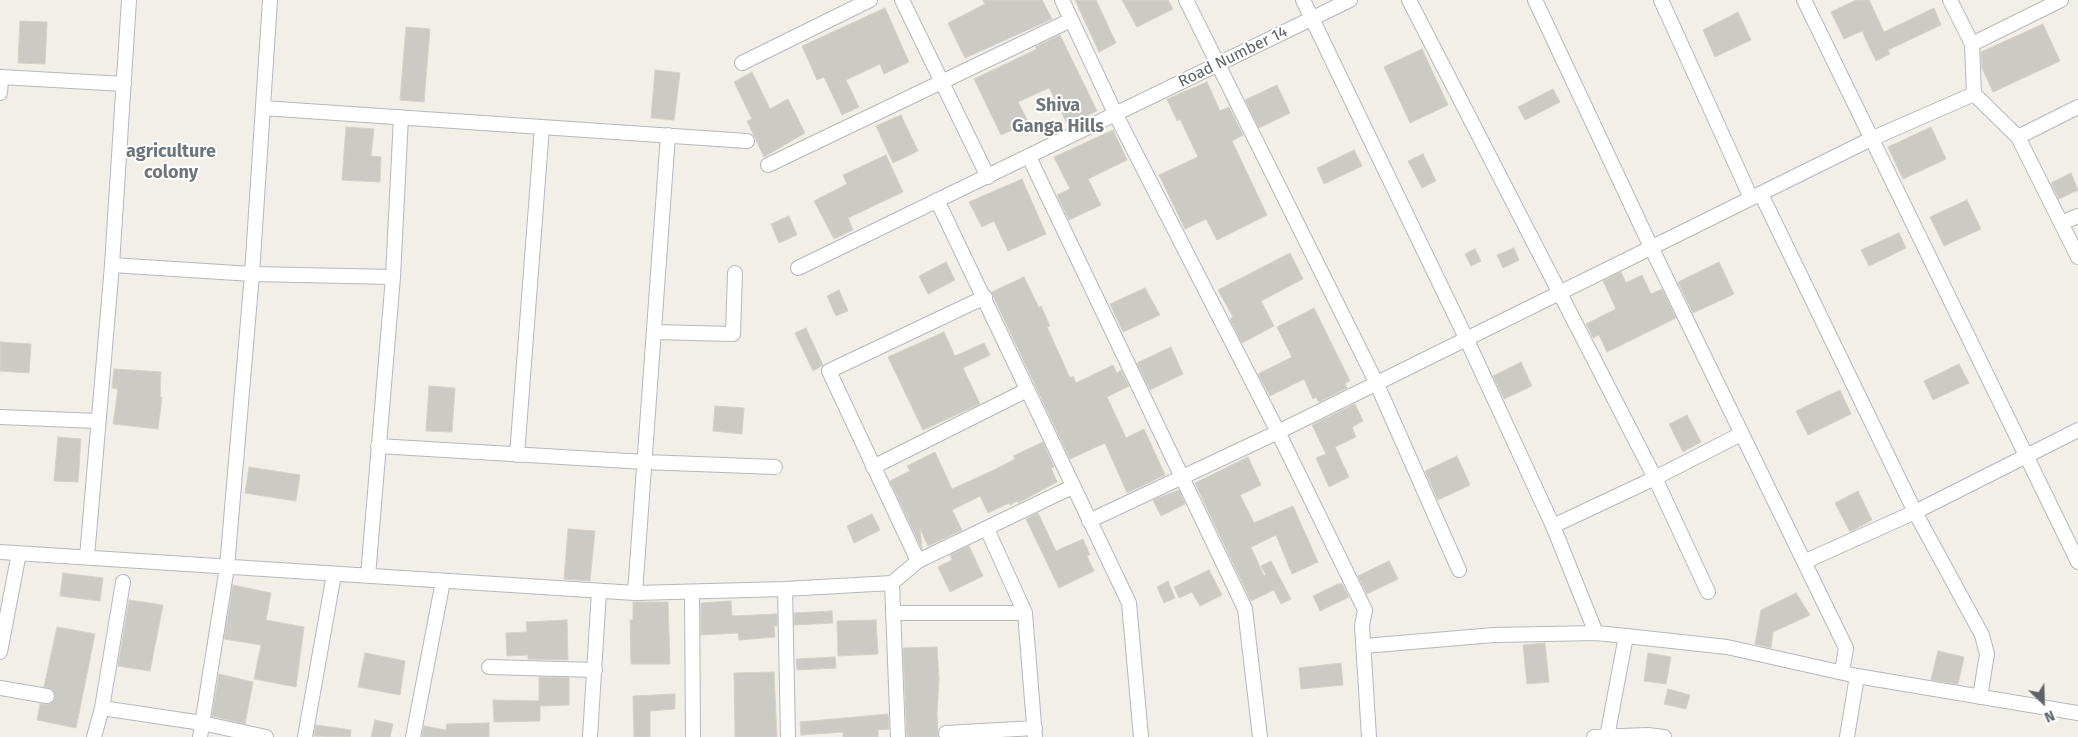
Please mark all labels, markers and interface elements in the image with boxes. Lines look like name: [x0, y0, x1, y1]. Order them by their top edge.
street label: Road Number 14: [1175, 22, 1291, 92]
district label: Shiva Ganga Hills: [1012, 95, 1104, 138]
district label: agriculture colony: [126, 141, 216, 183]
north arrow: [2018, 677, 2068, 727]
text: N: [2042, 707, 2057, 726]

